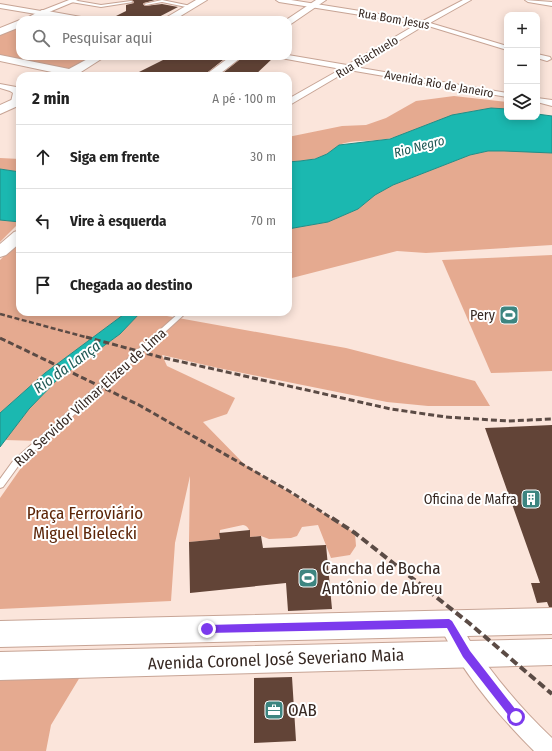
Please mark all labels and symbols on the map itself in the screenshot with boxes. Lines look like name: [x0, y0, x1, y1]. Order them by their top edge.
street label: Rua Bom Jesus: [357, 6, 431, 32]
street label: Rua Riachuelo: [333, 33, 401, 81]
street label: Avenida Rio de Janeiro: [383, 68, 495, 100]
water label: Rio Negro: [392, 132, 446, 160]
sports icon: Pery: [498, 304, 520, 326]
place label: Pery: [470, 307, 496, 324]
street label: Rua Servidor Vilmar Elizeu de Lima: [11, 325, 170, 470]
water label: Rio da Lança: [30, 337, 104, 397]
building icon: Oficina de Mafra: [520, 488, 542, 510]
place label: Oficina de Mafra: [424, 491, 517, 508]
park label: Praça Ferroviário Miguel Bielecki: [27, 503, 143, 544]
place label: Cancha de Bocha Antônio de Abreu: [322, 558, 443, 599]
sports icon: Cancha de Bocha Antônio de Abreu: [297, 567, 319, 589]
route end: [198, 620, 216, 638]
street label: Avenida Coronel José Severiano Maia: [148, 645, 404, 674]
office icon: OAB: [263, 699, 285, 721]
place label: OAB: [288, 700, 317, 721]
route start: [507, 708, 525, 726]

